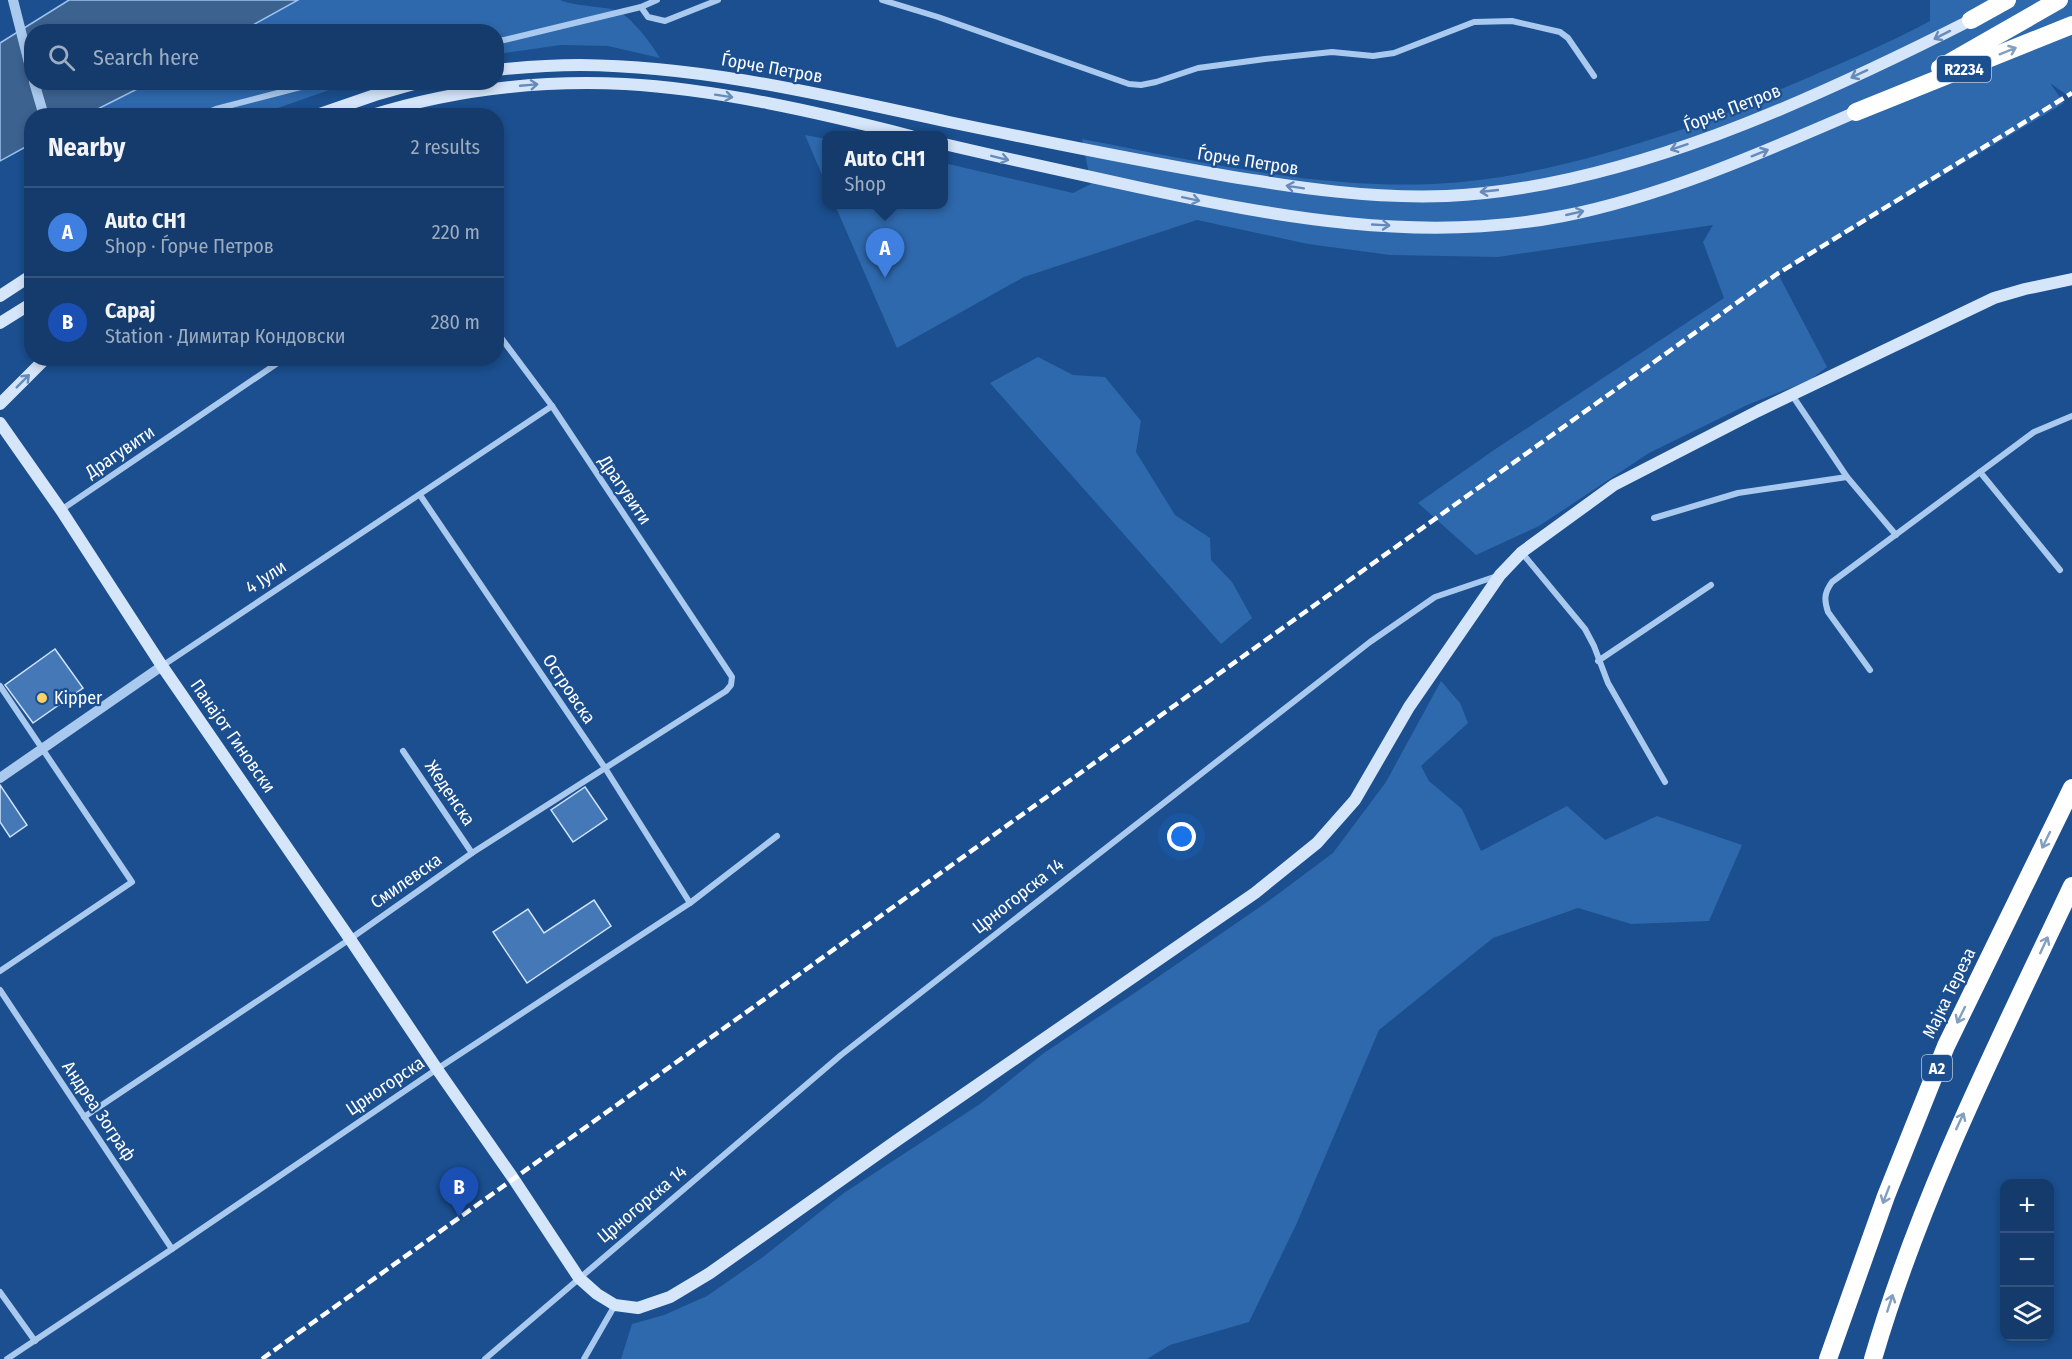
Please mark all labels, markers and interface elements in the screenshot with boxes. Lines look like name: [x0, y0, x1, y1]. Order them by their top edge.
search box: [24, 24, 504, 90]
one-way arrow: [1933, 29, 1951, 41]
icon: search: [45, 41, 78, 74]
text: Search here: [93, 44, 199, 71]
one-way arrow: [1998, 45, 2016, 56]
street label: Ѓорче Петров: [720, 47, 824, 88]
road number: R2234: [1937, 56, 1991, 82]
one-way arrow: [1851, 69, 1869, 80]
street label: Ѓорче Петров: [1680, 78, 1784, 137]
one-way arrow: [519, 80, 539, 91]
one-way arrow: [713, 91, 733, 102]
popup: [822, 131, 948, 209]
text: Nearby: [48, 132, 125, 163]
text: 2 results: [411, 135, 480, 159]
street label: Ѓорче Петров: [1196, 141, 1300, 180]
one-way arrow: [1670, 142, 1689, 153]
text: Auto CH1: [844, 145, 926, 172]
one-way arrow: [1750, 147, 1769, 158]
one-way arrow: [990, 152, 1009, 164]
text: Shop: [844, 172, 886, 196]
one-way arrow: [1286, 181, 1306, 192]
one-way arrow: [1480, 186, 1500, 197]
one-way arrow: [1181, 194, 1200, 205]
text: Auto CH1: [105, 207, 186, 234]
one-way arrow: [1565, 207, 1584, 218]
text: A: [62, 220, 73, 244]
text: 220 m: [432, 220, 480, 244]
one-way arrow: [1371, 220, 1391, 231]
pin: A: [866, 228, 904, 278]
text: Shop · Ѓорче Петров: [105, 234, 274, 258]
text: Сарај: [105, 297, 155, 324]
text: B: [62, 310, 73, 334]
text: 280 m: [431, 310, 480, 334]
text: Station · Димитар Кондовски: [105, 324, 346, 348]
one-way arrow: [16, 374, 31, 389]
street label: Драгувити: [80, 421, 159, 484]
street label: Драгувити: [593, 450, 656, 529]
street label: 4 Јули: [241, 555, 291, 599]
street label: Островска: [538, 650, 600, 728]
street label: Панајот Гиновски: [186, 675, 280, 797]
place label: Kipper: [54, 687, 103, 709]
marker: Kipper: [35, 691, 49, 705]
street label: Жеденска: [420, 756, 480, 830]
your location: [1167, 822, 1196, 851]
one-way arrow: [2040, 831, 2052, 849]
street label: Смилевска: [366, 848, 446, 913]
street label: Црногорска 14: [968, 853, 1068, 938]
one-way arrow: [2039, 937, 2051, 955]
street label: Мајка Тереза: [1918, 944, 1980, 1042]
one-way arrow: [1954, 1006, 1966, 1024]
street label: Црногорска: [342, 1052, 429, 1120]
road number: A2: [1922, 1055, 1952, 1081]
street label: Андреа Зограф: [57, 1057, 141, 1165]
one-way arrow: [1955, 1113, 1967, 1131]
street label: Црногорска 14: [593, 1160, 691, 1248]
pin: B: [440, 1168, 478, 1217]
map controls: [2000, 1179, 2054, 1341]
button: +: [2000, 1179, 2054, 1233]
one-way arrow: [1880, 1186, 1891, 1204]
button: −: [2000, 1233, 2054, 1287]
button: layers: [2000, 1287, 2054, 1341]
one-way arrow: [1885, 1294, 1896, 1313]

